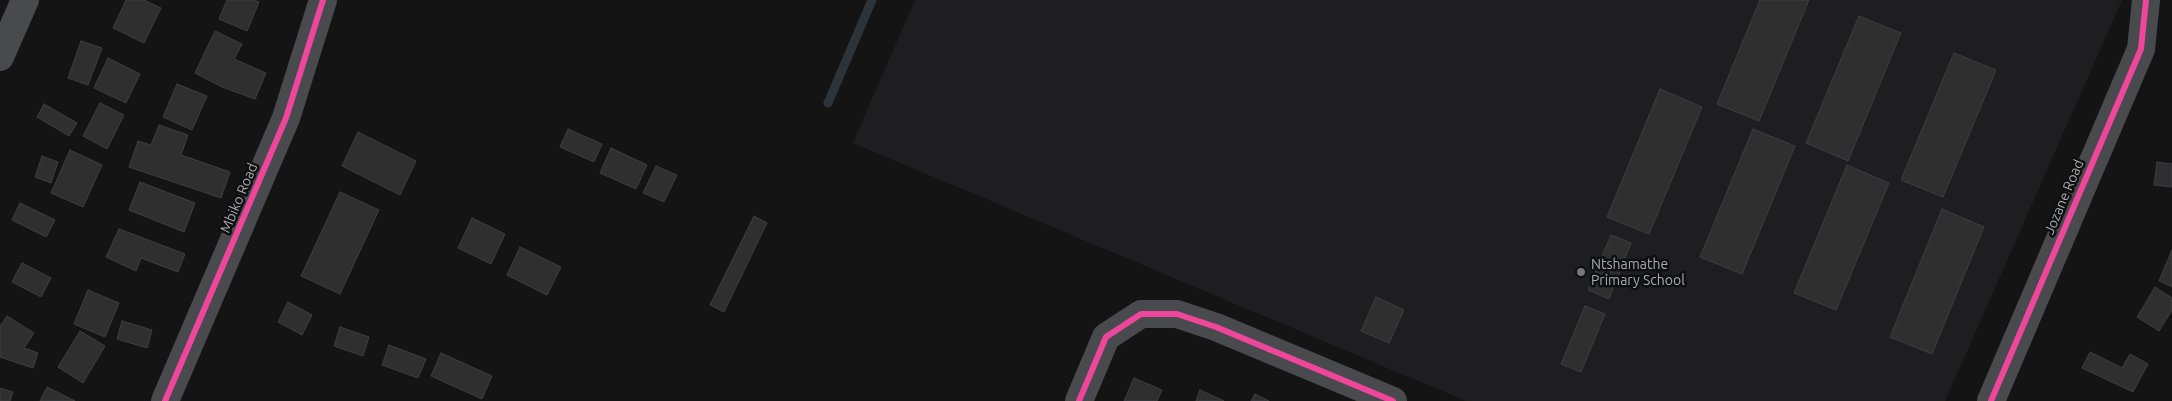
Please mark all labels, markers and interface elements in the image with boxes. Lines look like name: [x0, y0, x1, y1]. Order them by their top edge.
street label: Jozane Road: [2041, 157, 2087, 237]
street label: Mbiko Road: [217, 161, 261, 235]
place label: Ntshamathe Primary School: [1591, 256, 1685, 288]
marker: Ntshamathe Primary School: [1575, 266, 1587, 278]

